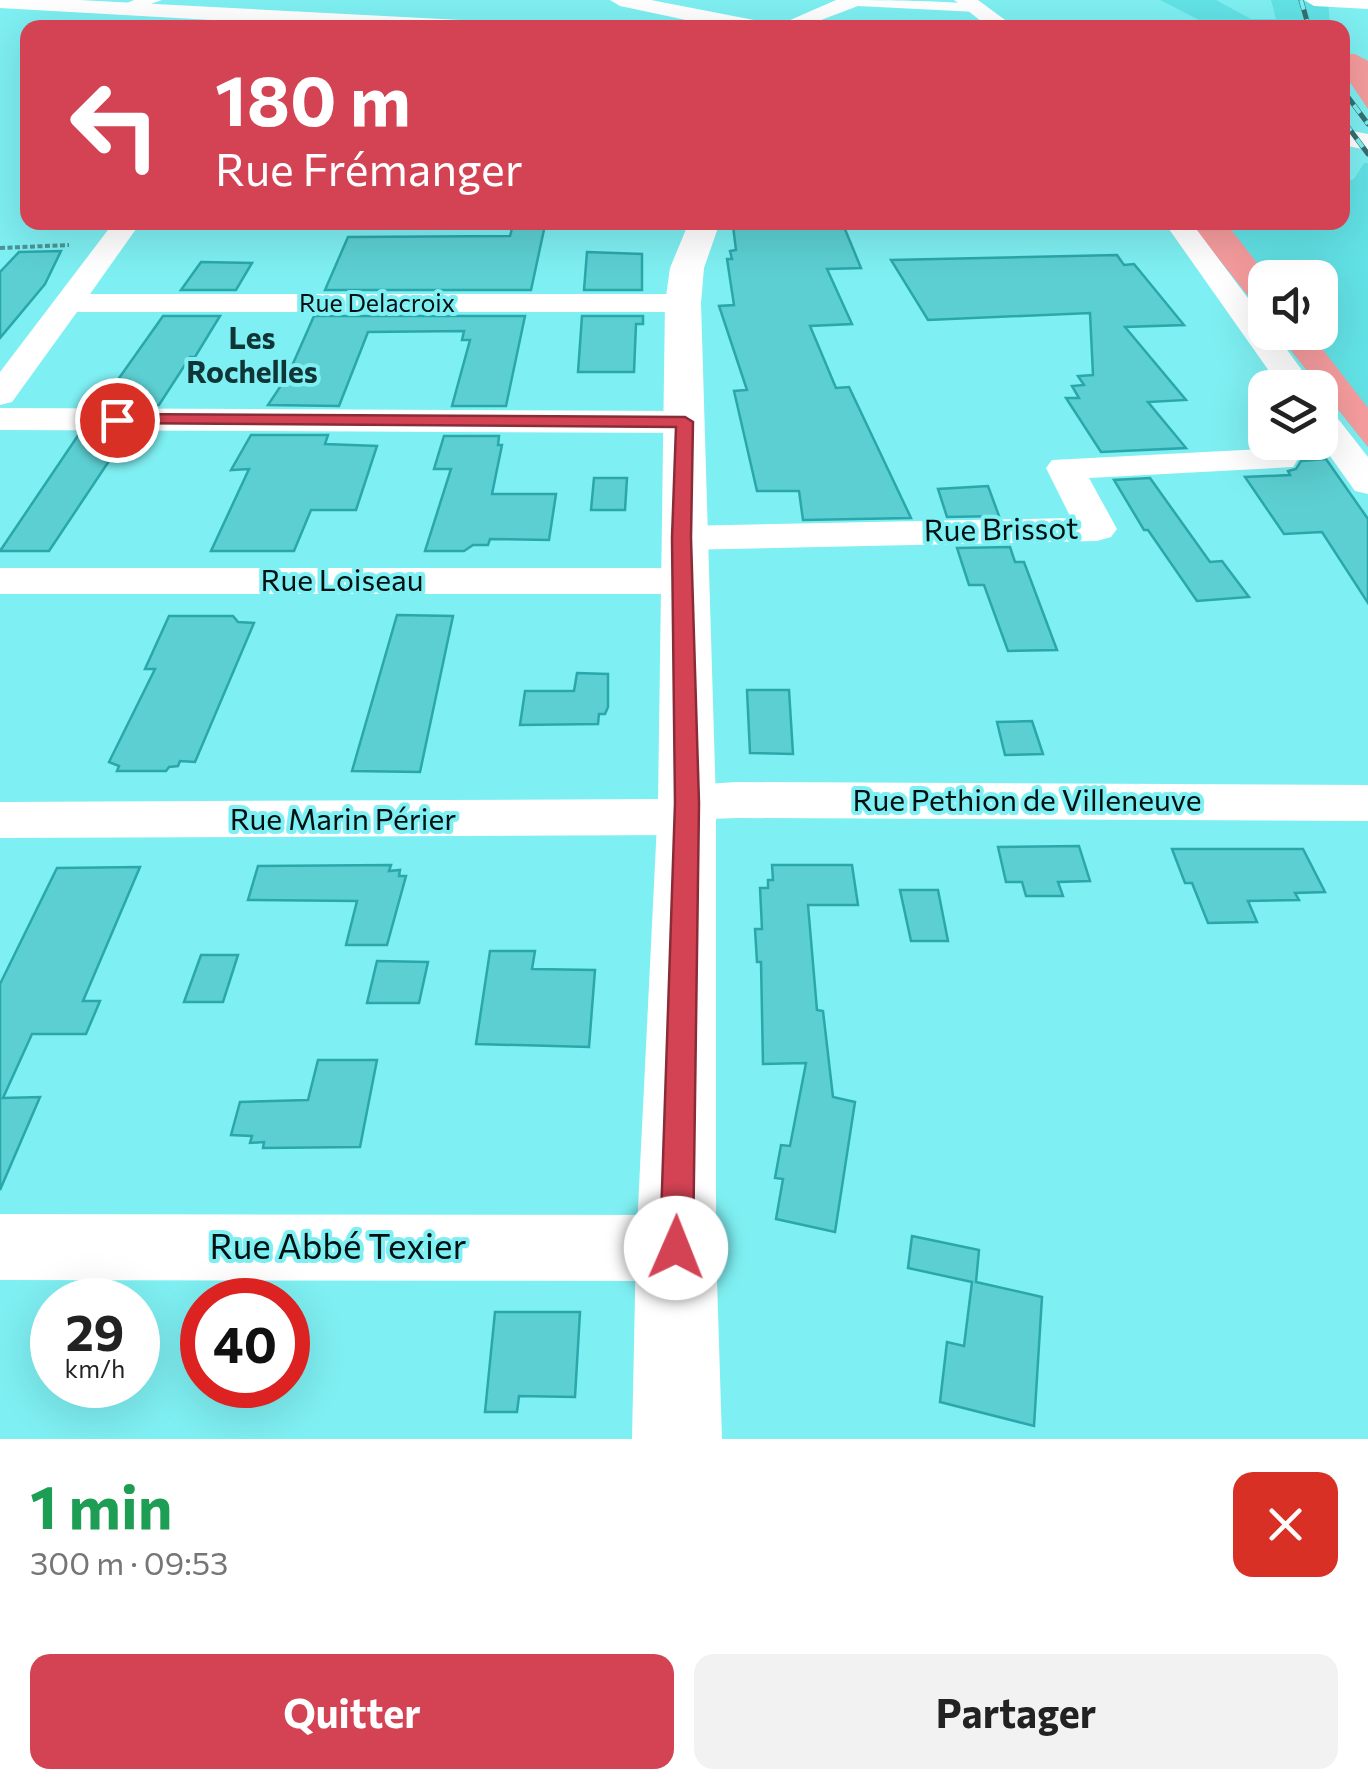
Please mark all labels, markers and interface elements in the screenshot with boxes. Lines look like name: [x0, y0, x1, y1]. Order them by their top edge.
text: 180 m: [215, 55, 411, 140]
icon: left: [50, 60, 180, 190]
text: Rue Frémanger: [215, 140, 523, 195]
map controls: [1248, 260, 1338, 460]
button: sound: [1248, 260, 1338, 350]
street label: Rue Delacroix: [299, 287, 455, 317]
district label: Les Rochelles: [186, 318, 318, 389]
button: layers: [1248, 370, 1338, 460]
pin: [75, 378, 160, 463]
icon: arrive: [90, 393, 145, 448]
street label: Rue Brissot: [923, 508, 1079, 547]
street label: Rue Loiseau: [261, 560, 424, 597]
street label: Rue Pethion de Villeneuve: [853, 780, 1201, 817]
street label: Rue Marin Périer: [230, 799, 456, 836]
position arrow: [624, 1196, 728, 1300]
street label: Rue Abbé Texier: [210, 1223, 466, 1266]
speed limit sign: 40: [180, 1278, 310, 1408]
text: 29: [65, 1300, 124, 1361]
text: km/h: [65, 1353, 125, 1383]
text: 1 min: [30, 1468, 172, 1541]
button: close: [1233, 1472, 1338, 1577]
text: 300 m · 09:53: [30, 1542, 228, 1582]
button: Quitter: [30, 1654, 674, 1769]
button: Partager: [694, 1654, 1338, 1769]

